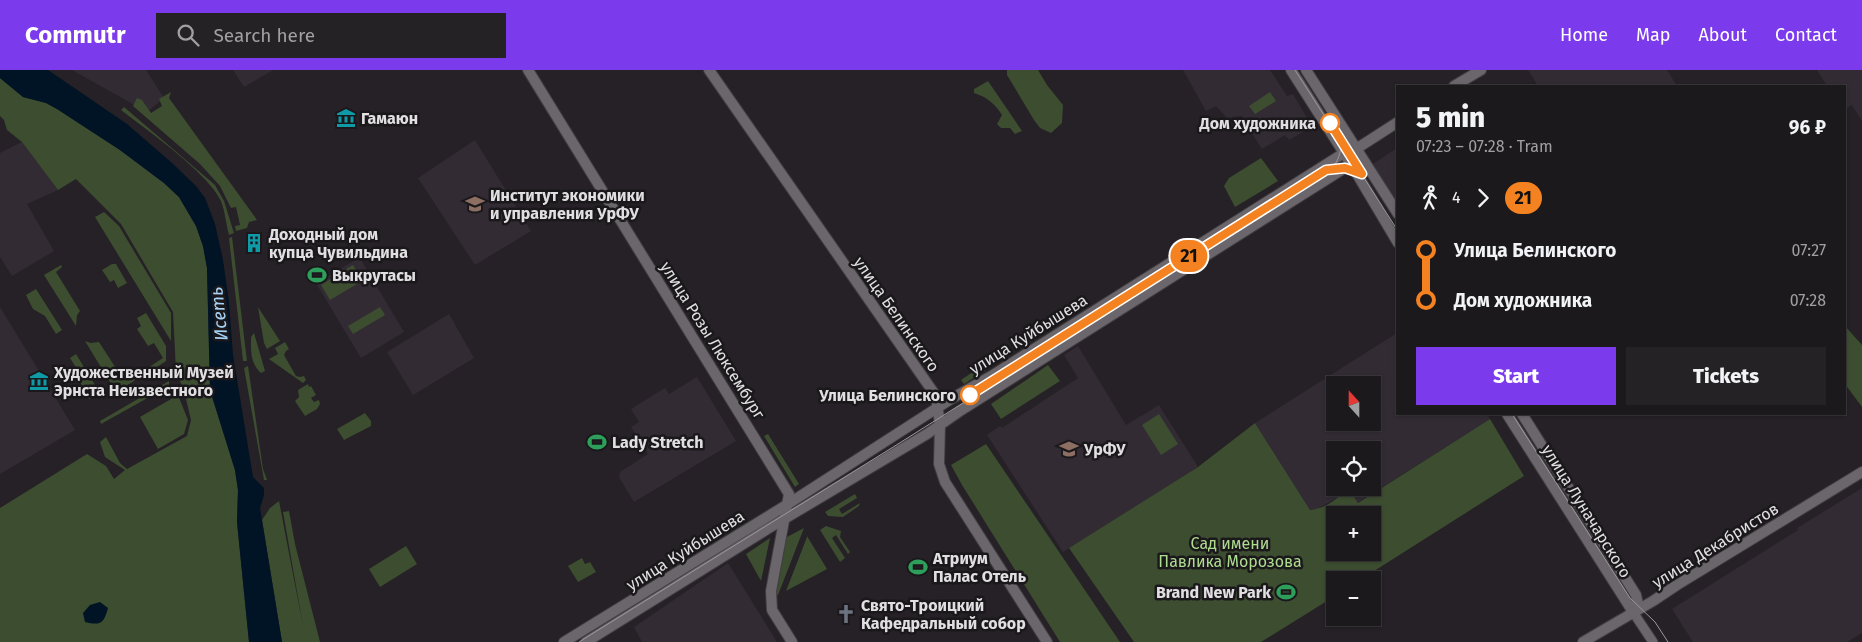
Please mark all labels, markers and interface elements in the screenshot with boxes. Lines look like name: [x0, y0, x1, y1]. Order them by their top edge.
search box: [156, 13, 506, 58]
text: Commutr: [25, 21, 126, 49]
icon: search: [174, 21, 202, 49]
text: Search here: [214, 24, 315, 47]
text: Home: [1560, 24, 1608, 46]
text: Map: [1636, 24, 1670, 46]
text: About: [1698, 24, 1747, 46]
text: Contact: [1775, 24, 1837, 46]
text: 5 min: [1416, 101, 1485, 134]
museum icon: Гамаюн: [335, 107, 357, 129]
place label: Гамаюн: [361, 109, 418, 128]
marker: Дом художника: [1320, 113, 1340, 133]
place label: Дом художника: [1199, 114, 1316, 133]
text: 96 ₽: [1789, 116, 1826, 139]
text: 07:23 – 07:28 · Tram: [1416, 137, 1553, 156]
icon: walk: [1416, 184, 1444, 212]
icon: forward: [1469, 184, 1497, 212]
place label: Институт экономики и управления УрФУ: [490, 186, 645, 223]
text: 21: [1515, 187, 1532, 209]
text: 4: [1452, 188, 1461, 207]
school or university icon: Институт экономики и управления УрФУ: [464, 193, 486, 215]
place label: Доходный дом купца Чувильдина: [268, 225, 408, 262]
building icon: Доходный дом купца Чувильдина: [243, 232, 265, 254]
text: Улица Белинского: [1454, 239, 1616, 262]
line badge: 21: [1166, 240, 1212, 272]
text: 07:27: [1792, 241, 1826, 260]
text: 21: [1180, 245, 1198, 267]
street label: улица Белинского: [850, 253, 943, 375]
street label: улица Розы Люксембург: [656, 258, 769, 423]
sports icon: Выкрутасы: [306, 264, 328, 286]
place label: Выкрутасы: [332, 266, 416, 285]
water label: Исеть: [205, 286, 233, 342]
text: Дом художника: [1454, 289, 1592, 312]
street label: улица Куйбышева: [966, 290, 1091, 378]
text: 07:28: [1790, 291, 1826, 310]
button: Start: [1416, 347, 1616, 405]
button: Tickets: [1626, 347, 1826, 405]
place label: Художественный Музей Эрнста Неизвестного: [53, 363, 234, 400]
museum icon: Художественный Музей Эрнста Неизвестного: [28, 370, 50, 392]
north arrow: [1326, 376, 1381, 431]
map controls: [1326, 376, 1381, 626]
marker: Улица Белинского: [960, 385, 980, 405]
place label: Улица Белинского: [818, 386, 956, 405]
sports icon: Lady Stretch: [586, 431, 608, 453]
place label: Lady Stretch: [612, 433, 703, 452]
school or university icon: УрФУ: [1058, 438, 1080, 460]
place label: УрФУ: [1083, 440, 1126, 459]
button: locate: [1326, 441, 1381, 496]
street label: улица Луначарского: [1538, 441, 1635, 581]
street label: улица Декабристов: [1649, 499, 1782, 592]
street label: улица Куйбышева: [623, 506, 748, 594]
button: +: [1326, 506, 1381, 561]
park label: Сад имени Павлика Морозова: [1158, 534, 1302, 571]
place label: Атриум Палас Отель: [932, 549, 1027, 586]
sports icon: Атриум Палас Отель: [907, 556, 929, 578]
button: −: [1326, 571, 1381, 626]
sports icon: Brand New Park: [1275, 581, 1297, 603]
place label: Brand New Park: [1156, 583, 1271, 602]
place label: Свято-Троицкий Кафедральный собор: [861, 596, 1026, 633]
church icon: Свято-Троицкий Кафедральный собор: [835, 603, 857, 625]

